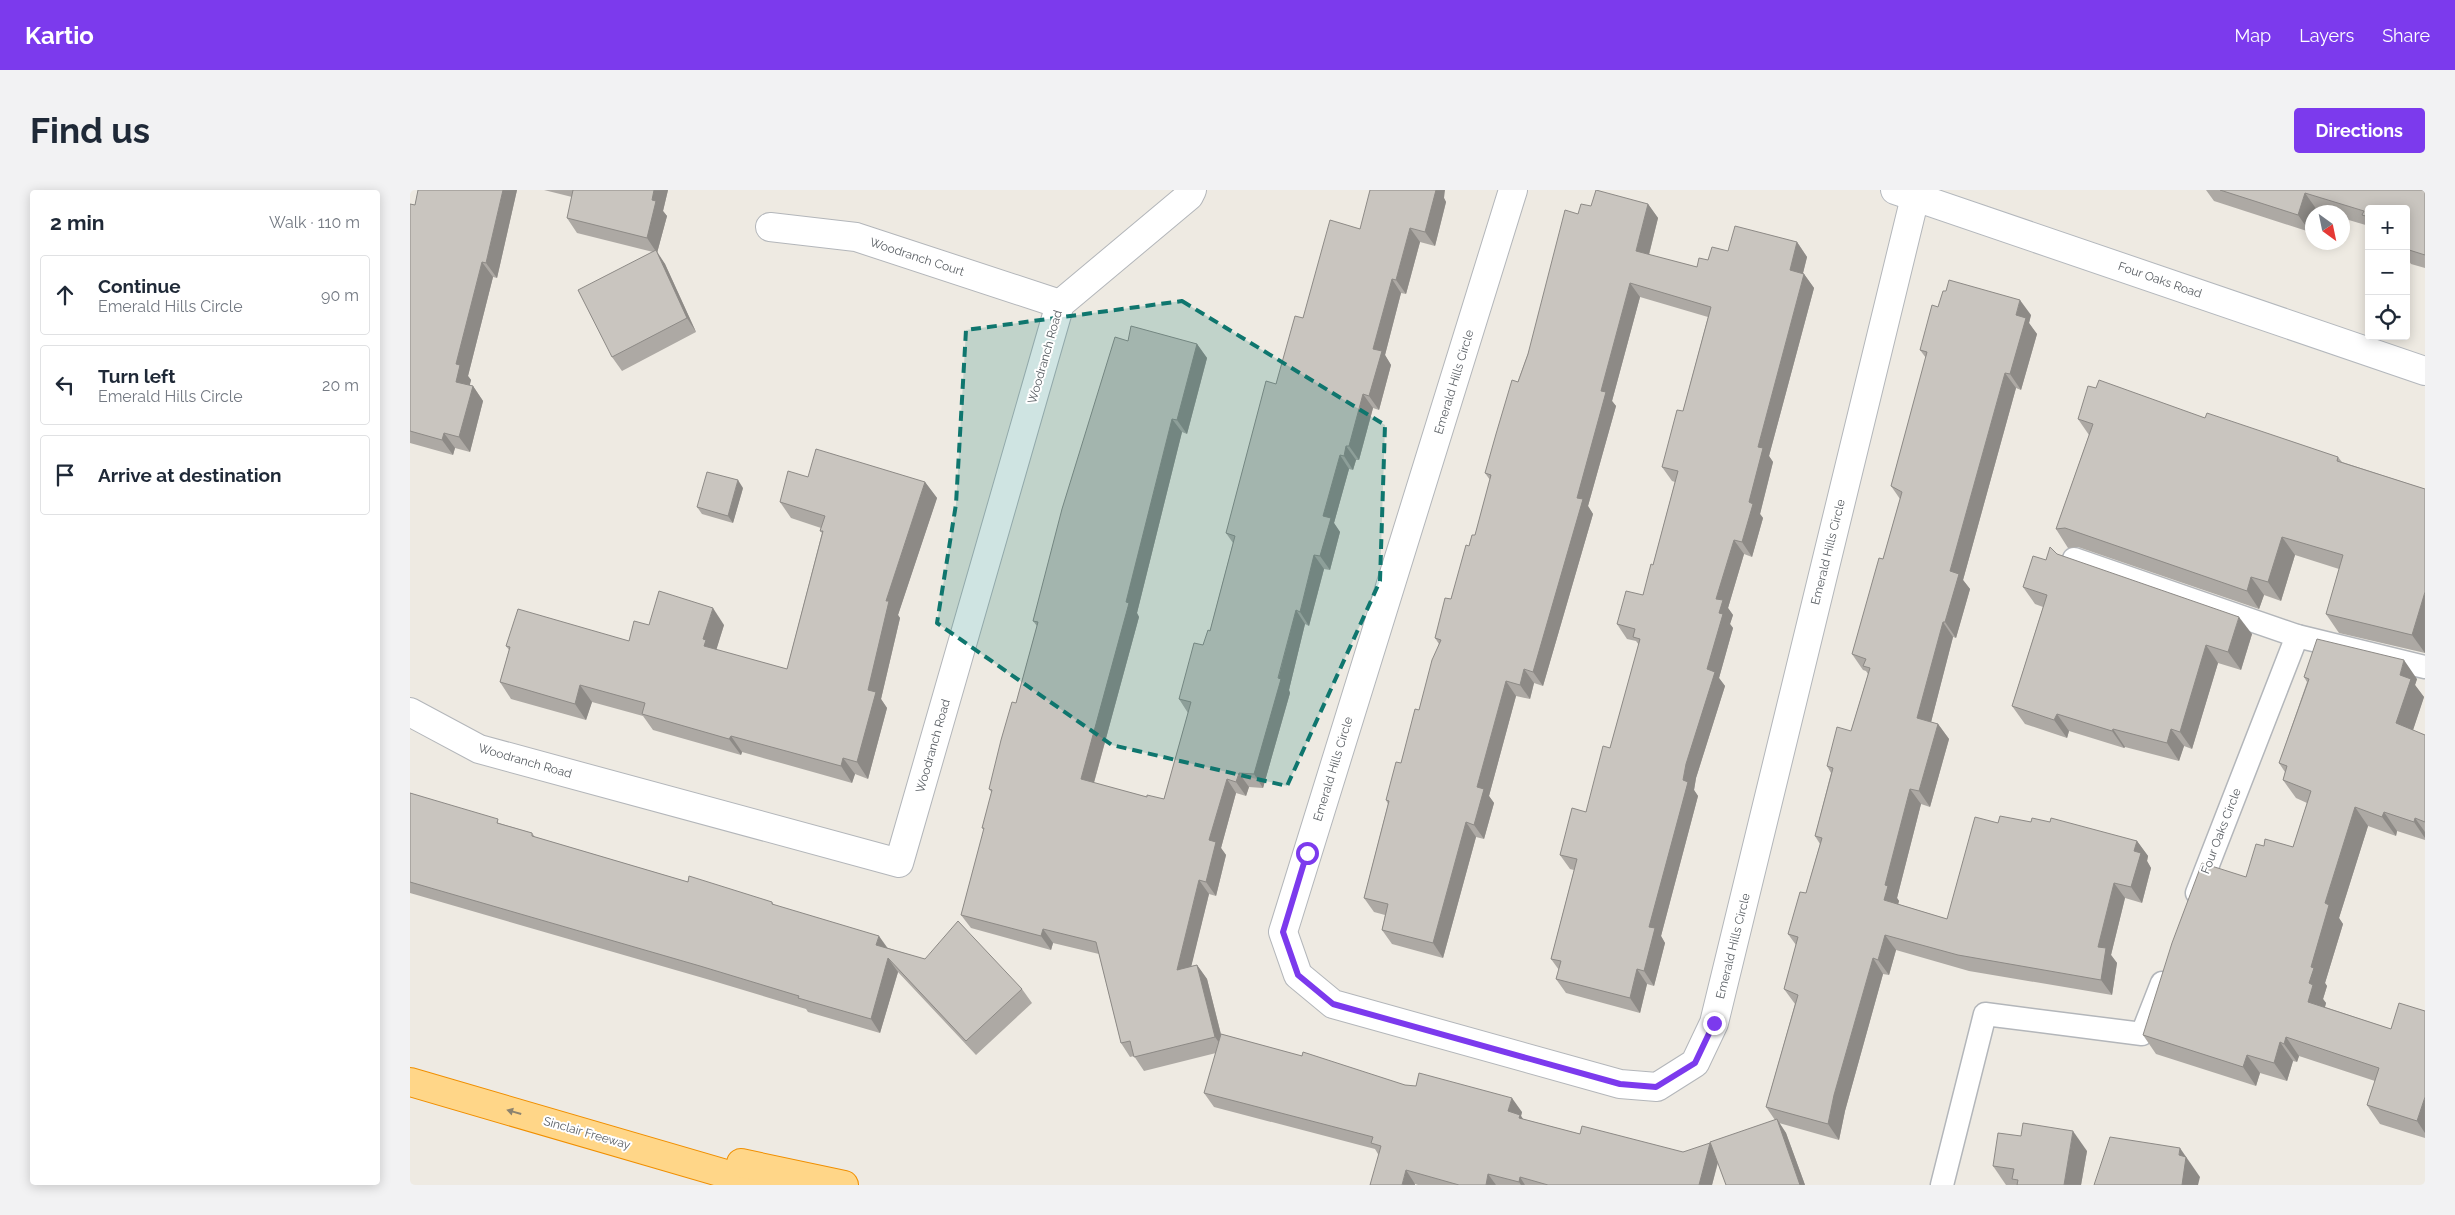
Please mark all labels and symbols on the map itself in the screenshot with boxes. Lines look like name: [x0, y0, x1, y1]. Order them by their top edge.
north arrow: [2305, 205, 2350, 250]
street label: Woodranch Court: [868, 235, 966, 279]
street label: Four Oaks Road: [2116, 259, 2204, 301]
street label: Woodranch Road: [1025, 309, 1065, 405]
street label: Emerald Hills Circle: [1431, 328, 1477, 436]
street label: Emerald Hills Circle: [1808, 498, 1848, 606]
street label: Woodranch Road: [913, 698, 953, 794]
street label: Emerald Hills Circle: [1310, 715, 1356, 823]
street label: Woodranch Road: [477, 741, 573, 781]
street label: Four Oaks Circle: [2198, 786, 2244, 876]
route start: [1296, 842, 1319, 865]
street label: Emerald Hills Circle: [1713, 892, 1753, 1000]
route end: [1703, 1012, 1726, 1035]
one-way arrow: [507, 1108, 522, 1116]
street label: Sinclair Freeway: [542, 1114, 633, 1152]

